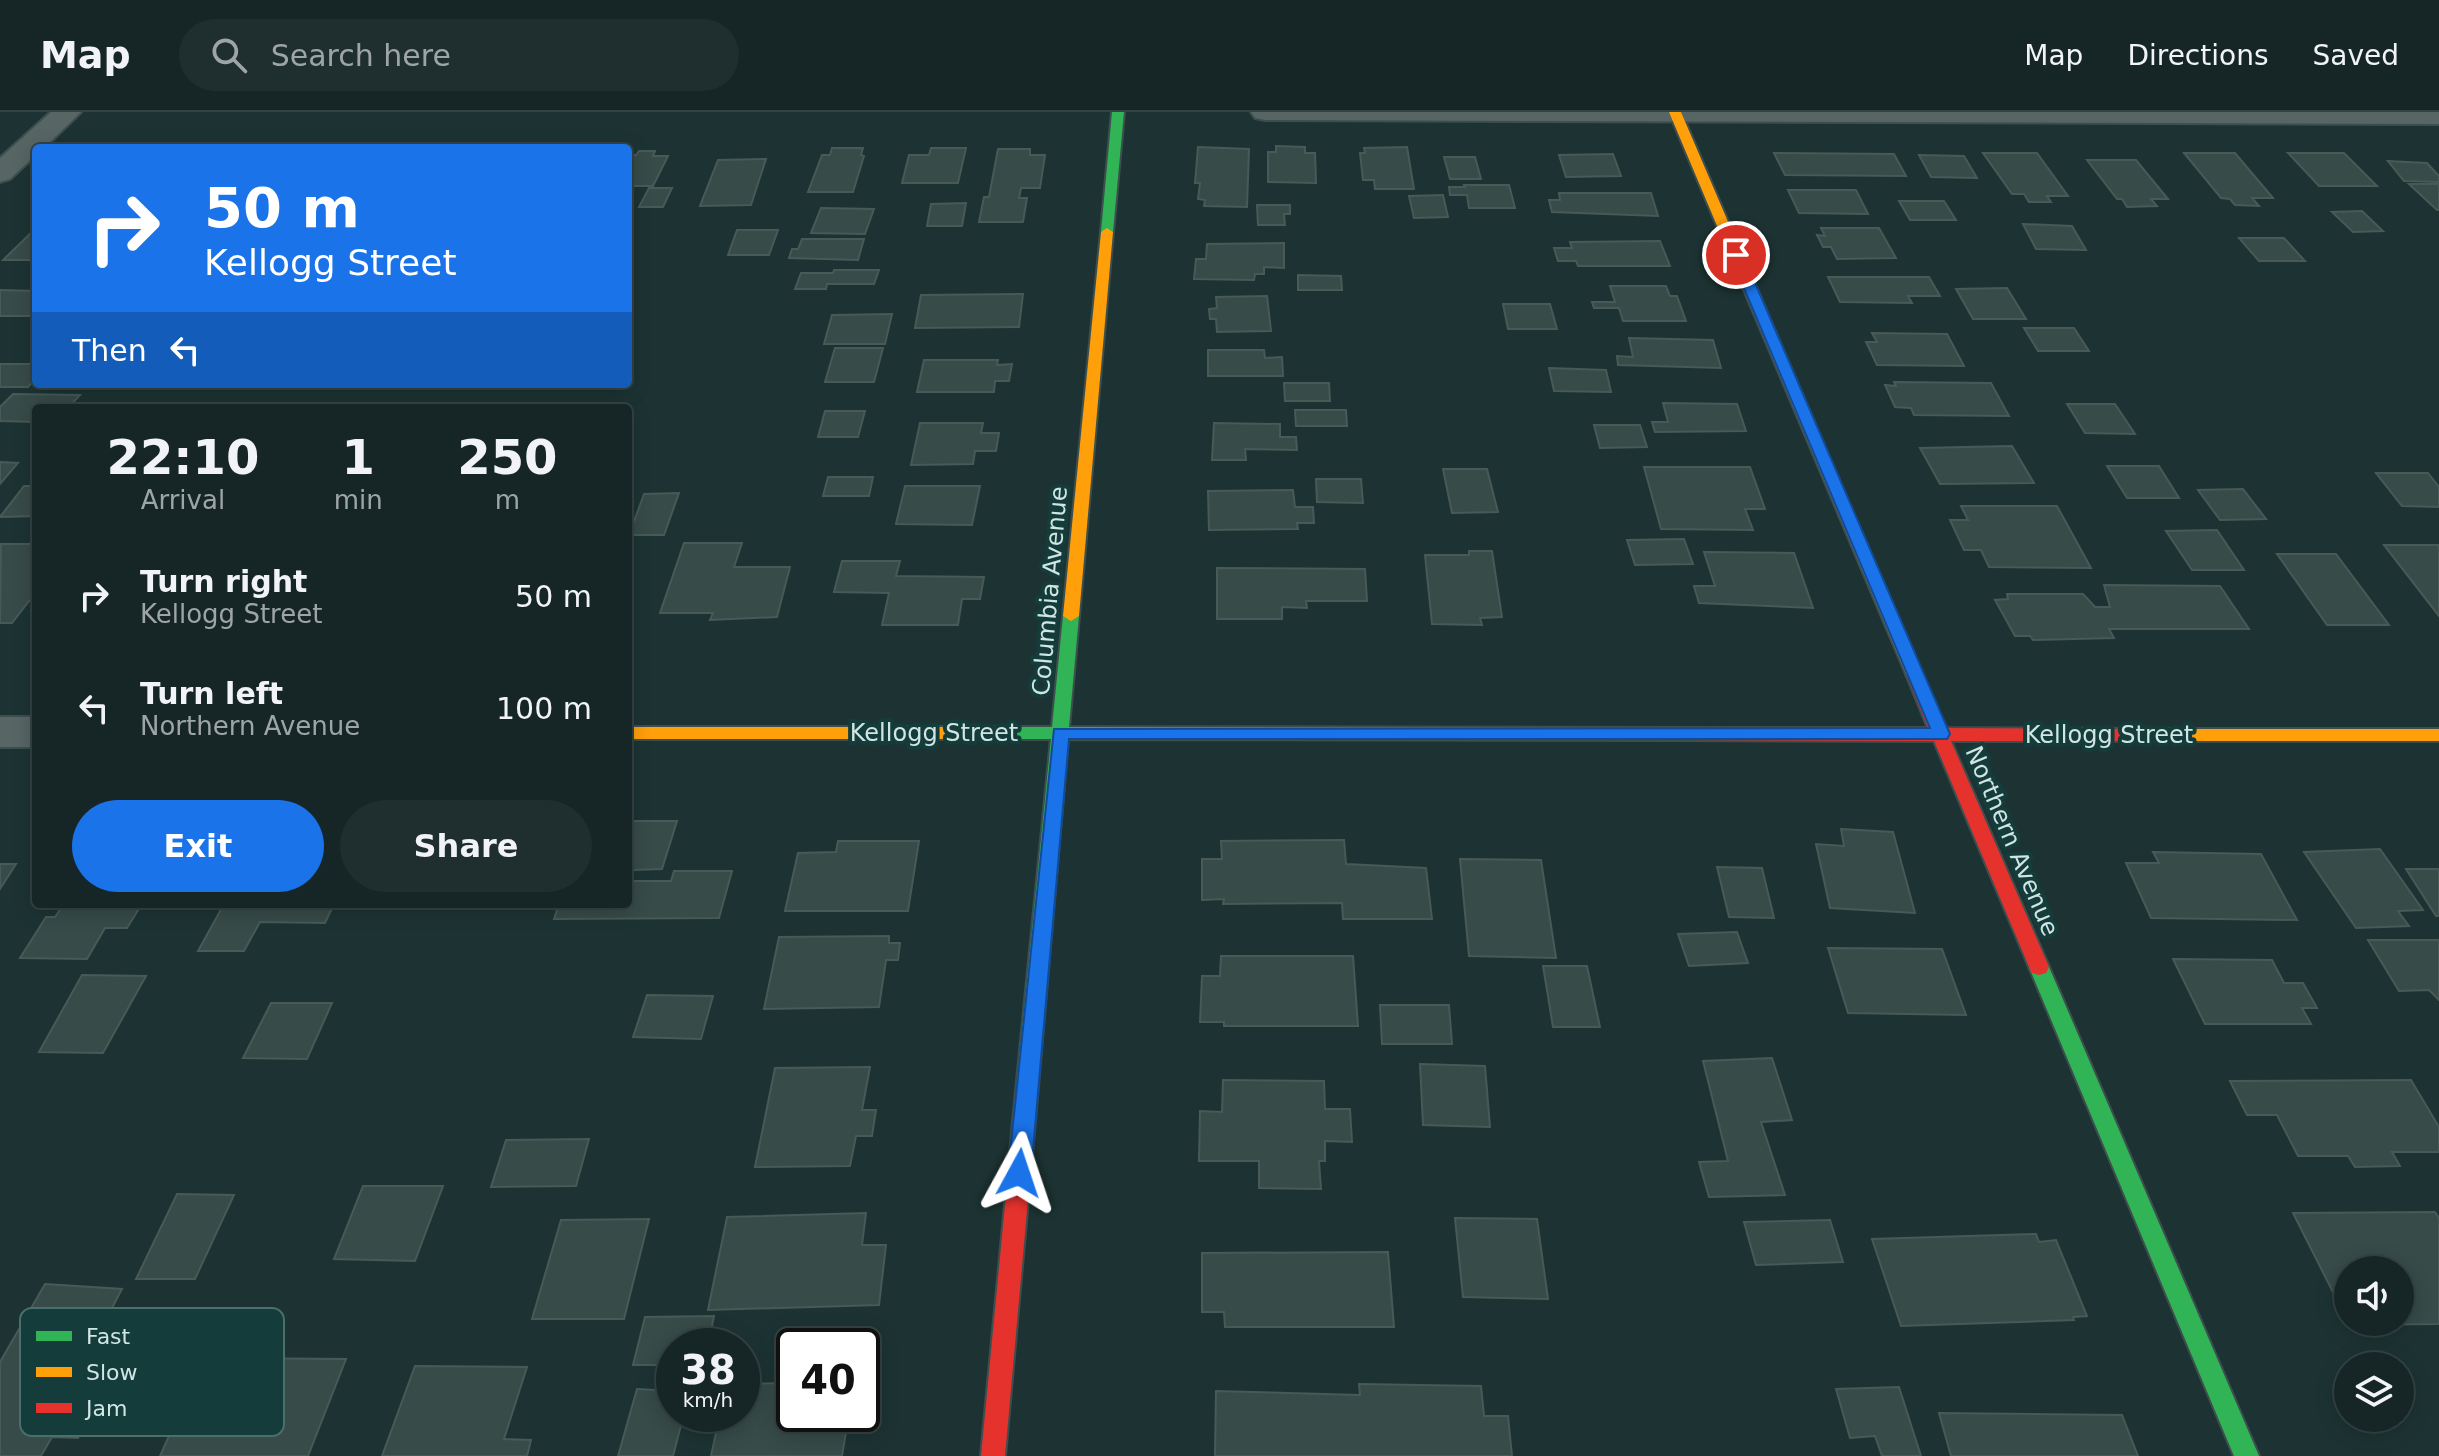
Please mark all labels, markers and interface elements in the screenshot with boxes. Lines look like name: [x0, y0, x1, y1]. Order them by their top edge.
search box: [179, 19, 739, 91]
text: Map: [40, 33, 131, 77]
icon: search: [207, 33, 251, 77]
text: Search here: [271, 38, 451, 73]
text: Map: [2024, 39, 2083, 72]
text: Directions: [2127, 39, 2268, 72]
text: Saved: [2312, 39, 2399, 72]
text: 50 m: [204, 175, 360, 240]
icon: right: [72, 176, 176, 280]
pin: [1702, 221, 1770, 289]
icon: arrive: [1714, 233, 1758, 277]
text: Kellogg Street: [204, 242, 457, 283]
icon: left: [163, 328, 207, 372]
text: Then: [72, 333, 147, 368]
text: 22:10: [106, 429, 259, 485]
text: 1: [342, 429, 375, 485]
text: 250: [457, 429, 557, 485]
text: Arrival: [141, 485, 225, 515]
text: min: [334, 485, 383, 515]
text: m: [495, 485, 520, 515]
street label: Columbia Avenue: [1027, 485, 1073, 697]
text: Turn right: [140, 564, 307, 599]
icon: right: [72, 574, 116, 618]
text: 50 m: [515, 579, 592, 614]
text: Kellogg Street: [140, 599, 322, 629]
text: Turn left: [140, 676, 283, 711]
icon: left: [72, 686, 116, 730]
text: 100 m: [496, 691, 592, 726]
text: Northern Avenue: [140, 711, 360, 741]
street label: Kellogg Street: [850, 719, 1018, 747]
street label: Kellogg Street: [2025, 721, 2193, 749]
street label: Northern Avenue: [1959, 742, 2065, 940]
button: Exit: [72, 800, 324, 892]
button: Share: [340, 800, 592, 892]
position arrow: [977, 1131, 1061, 1215]
map controls: [2334, 1256, 2414, 1432]
button: sound: [2334, 1256, 2414, 1336]
legend: [20, 1308, 284, 1436]
text: Fast: [86, 1324, 131, 1349]
speed limit sign: 40: [776, 1328, 880, 1432]
text: 38: [680, 1347, 736, 1393]
button: layers: [2334, 1352, 2414, 1432]
text: Slow: [86, 1360, 138, 1385]
text: km/h: [683, 1388, 733, 1412]
text: Jam: [84, 1396, 127, 1421]

